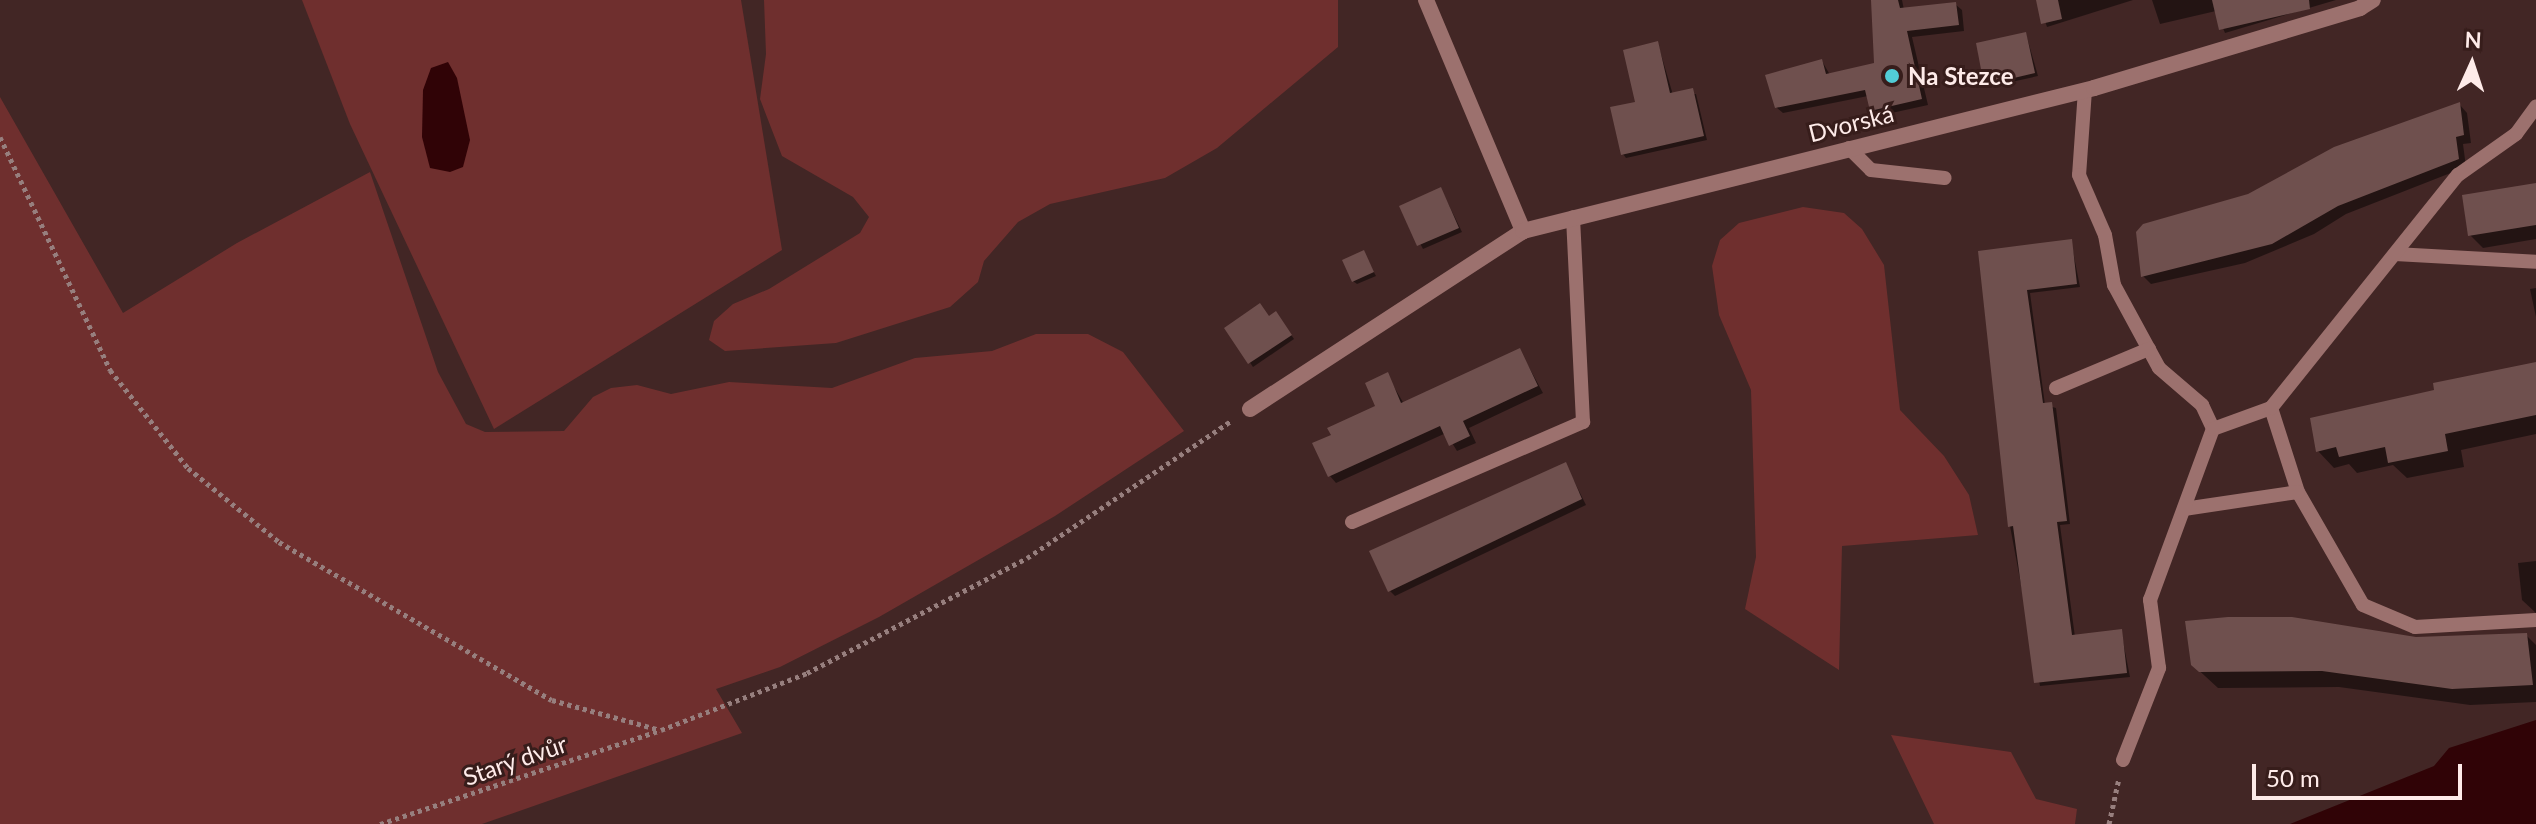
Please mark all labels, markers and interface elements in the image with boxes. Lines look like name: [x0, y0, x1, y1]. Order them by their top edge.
north arrow: [2432, 24, 2512, 104]
text: N: [2464, 26, 2482, 53]
place label: Na Stezce: [1908, 62, 2013, 90]
marker: Na Stezce: [1883, 67, 1901, 85]
street label: Dvorská: [1805, 98, 1897, 148]
street label: Starý dvůr: [459, 729, 571, 791]
scale bar: [2256, 748, 2466, 798]
text: 50 m: [2266, 763, 2320, 792]

